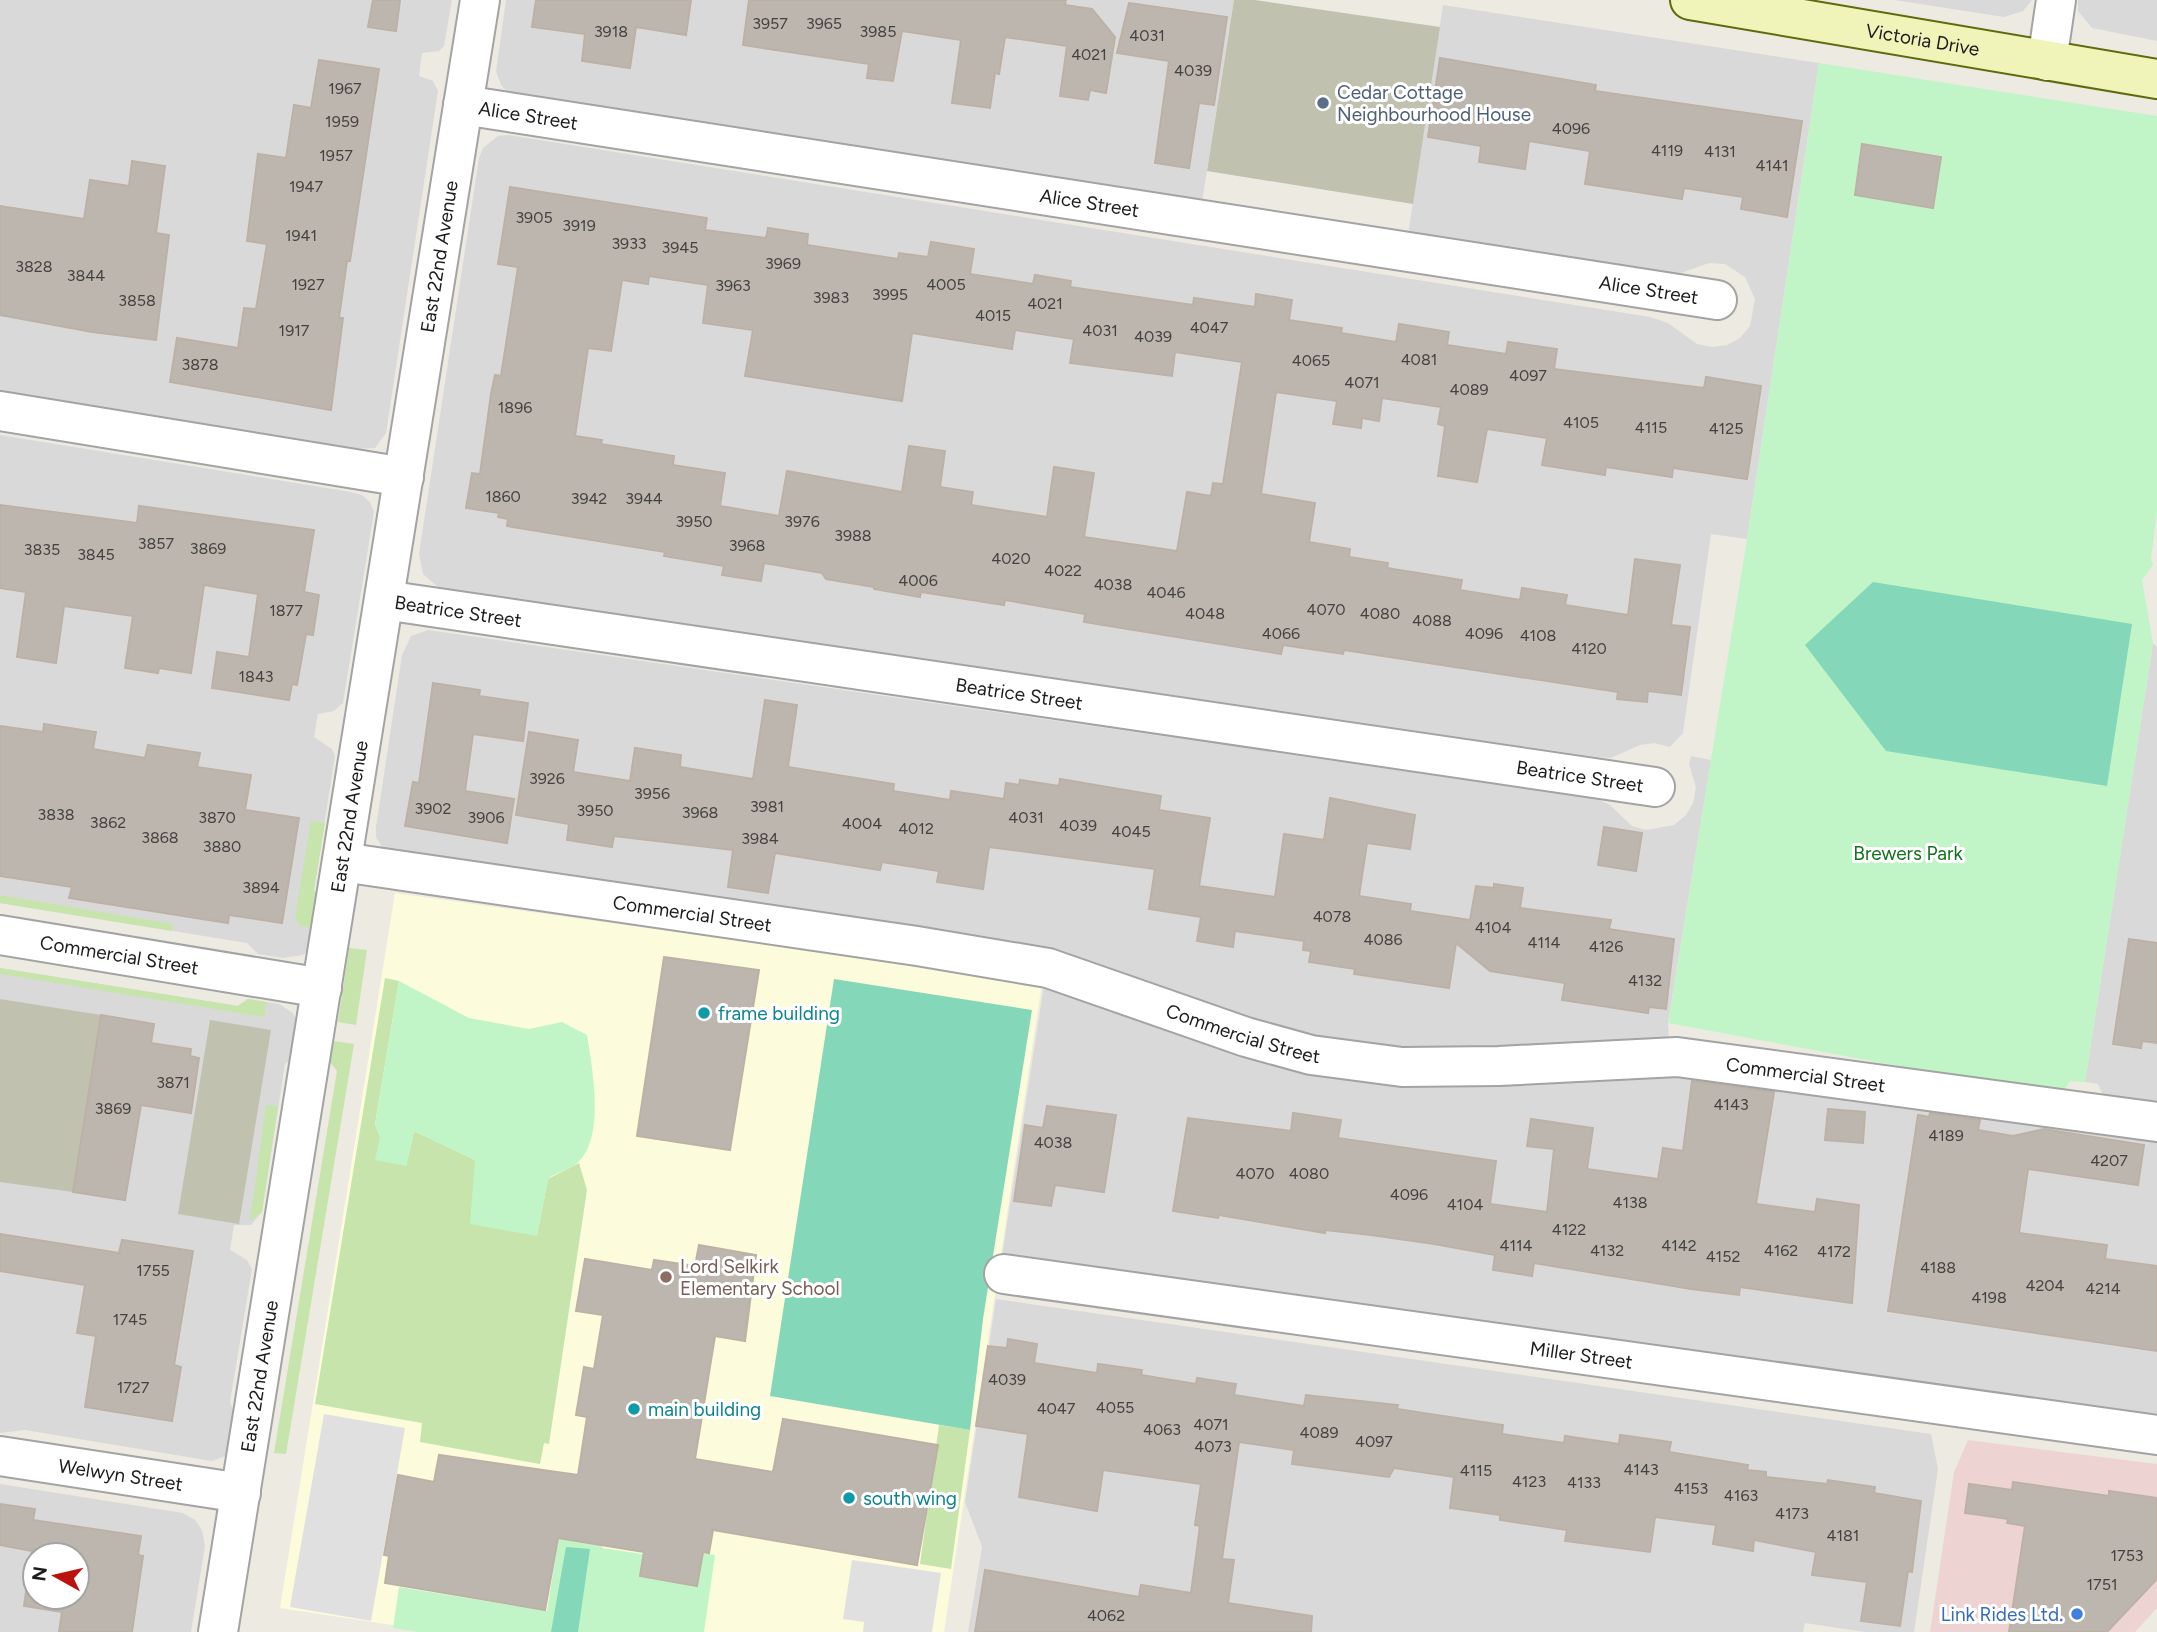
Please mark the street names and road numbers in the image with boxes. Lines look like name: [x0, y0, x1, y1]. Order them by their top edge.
street label: Victoria Drive: [1864, 18, 1981, 60]
street label: Alice Street: [477, 96, 579, 134]
street label: East 22nd Avenue: [415, 179, 462, 334]
street label: Alice Street: [1038, 183, 1141, 221]
street label: Alice Street: [1598, 270, 1700, 308]
street label: Beatrice Street: [393, 590, 523, 632]
street label: Beatrice Street: [954, 673, 1084, 714]
street label: East 22nd Avenue: [325, 739, 372, 894]
street label: Beatrice Street: [1515, 755, 1645, 797]
street label: Commercial Street: [611, 890, 773, 936]
street label: Commercial Street: [38, 930, 200, 979]
street label: Commercial Street: [1163, 999, 1322, 1068]
street label: Commercial Street: [1725, 1052, 1887, 1097]
street label: East 22nd Avenue: [236, 1299, 283, 1454]
street label: Miller Street: [1528, 1336, 1634, 1373]
street label: Welwyn Street: [57, 1454, 184, 1495]

